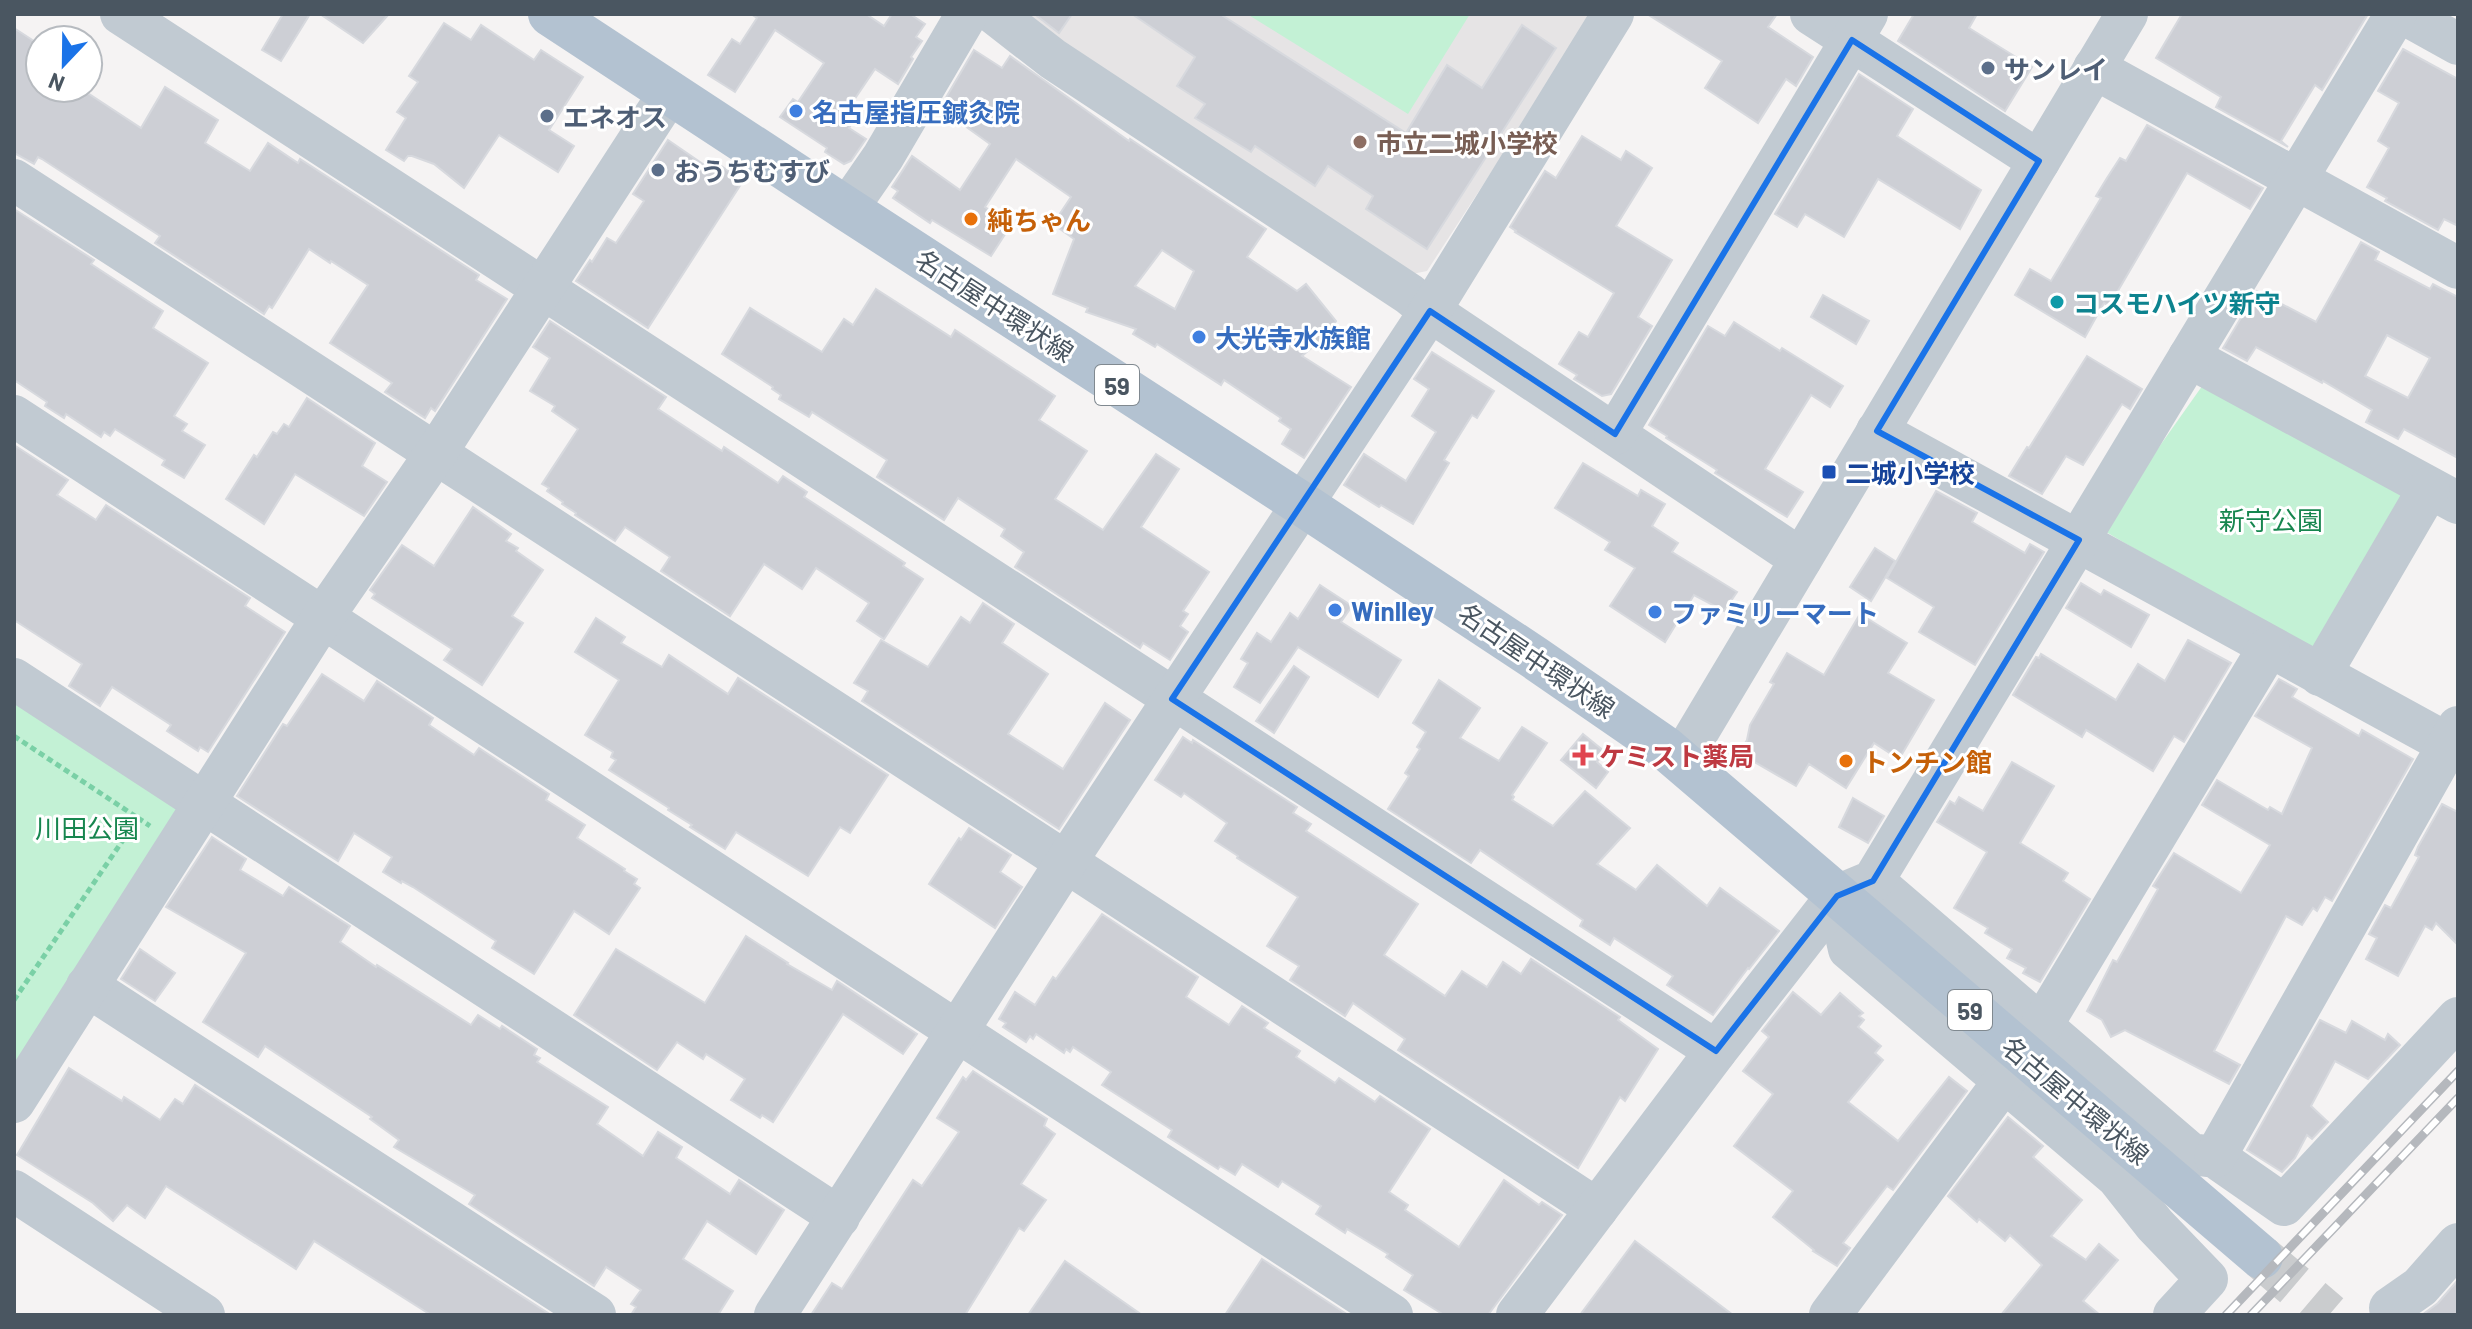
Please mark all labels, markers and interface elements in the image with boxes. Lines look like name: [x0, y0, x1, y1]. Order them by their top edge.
north arrow: [24, 24, 104, 104]
place label: サンレイ: [2004, 53, 2108, 84]
marker: サンレイ: [1979, 59, 1997, 77]
text: N: [44, 69, 68, 98]
place label: 名古屋指圧鍼灸院: [812, 96, 1020, 127]
place label: エネオス: [563, 101, 667, 132]
marker: 名古屋指圧鍼灸院: [787, 102, 805, 120]
marker: エネオス: [538, 107, 556, 125]
place label: 市立二城小学校: [1376, 127, 1558, 158]
marker: 市立二城小学校: [1351, 133, 1369, 151]
place label: おうちむすび: [674, 155, 830, 186]
marker: おうちむすび: [649, 161, 667, 179]
place label: 純ちゃん: [987, 204, 1091, 235]
marker: 純ちゃん: [962, 210, 980, 228]
street label: 名古屋中環状線: [910, 242, 1080, 368]
place label: コスモハイツ新守: [2073, 287, 2280, 318]
marker: コスモハイツ新守: [2048, 293, 2066, 311]
place label: 大光寺水族館: [1215, 322, 1371, 353]
marker: 大光寺水族館: [1190, 328, 1208, 346]
road number: 59: [1095, 365, 1139, 405]
place label: 二城小学校: [1845, 457, 1975, 488]
marker: 二城小学校: [1820, 463, 1838, 481]
park label: 新守公園: [2219, 504, 2323, 535]
place label: Winlley: [1351, 595, 1434, 626]
street label: 名古屋中環状線: [1453, 596, 1621, 724]
place label: ファミリーマート: [1671, 597, 1879, 628]
marker: Winlley: [1326, 601, 1344, 619]
marker: ファミリーマート: [1646, 603, 1664, 621]
place label: ケミスト薬局: [1599, 740, 1754, 771]
marker: ケミスト薬局: [1574, 746, 1592, 764]
place label: トンチン館: [1862, 746, 1992, 777]
marker: トンチン館: [1837, 752, 1855, 770]
park label: 川田公園: [35, 812, 139, 843]
road number: 59: [1948, 990, 1992, 1030]
street label: 名古屋中環状線: [1996, 1030, 2156, 1170]

